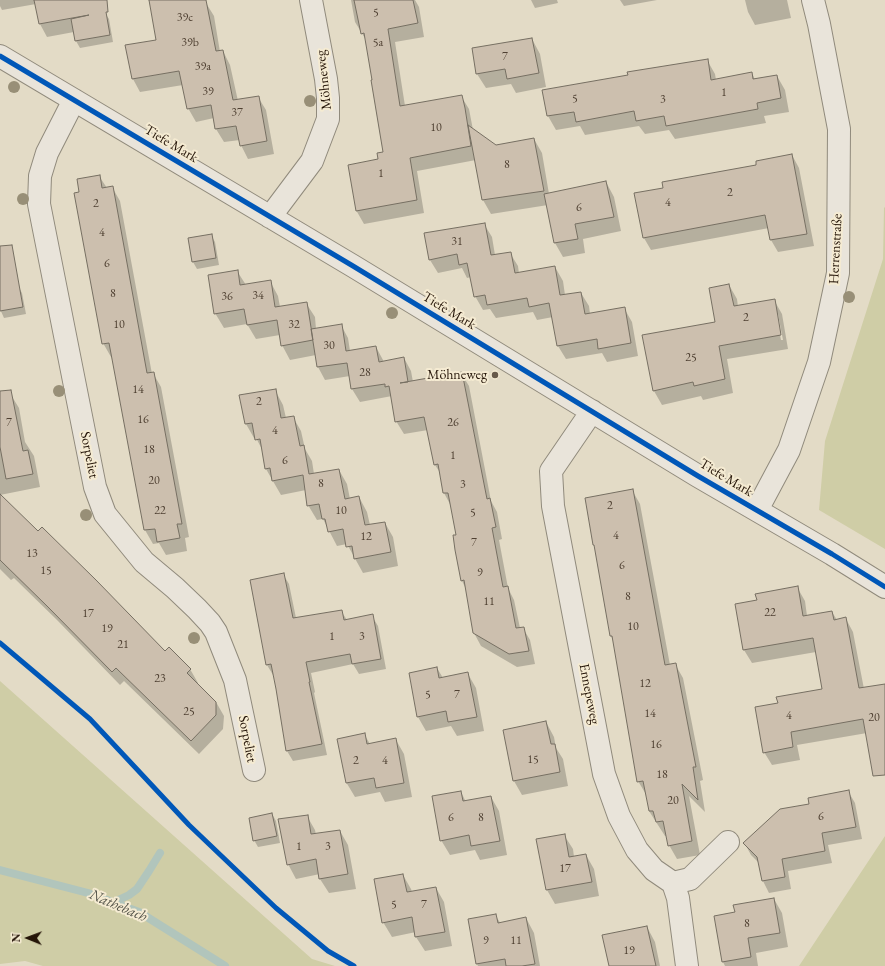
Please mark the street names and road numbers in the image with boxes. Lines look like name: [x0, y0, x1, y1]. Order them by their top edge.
street label: Möhneweg: [313, 49, 335, 111]
street label: Tiefe Mark: [141, 121, 201, 167]
street label: Herrenstraße: [826, 213, 846, 285]
street label: Tiefe Mark: [419, 288, 479, 334]
street label: Sorpeliet: [76, 430, 102, 480]
street label: Tiefe Mark: [696, 455, 756, 501]
street label: Ennepeweg: [575, 662, 603, 726]
street label: Sorpeliet: [234, 714, 260, 764]

